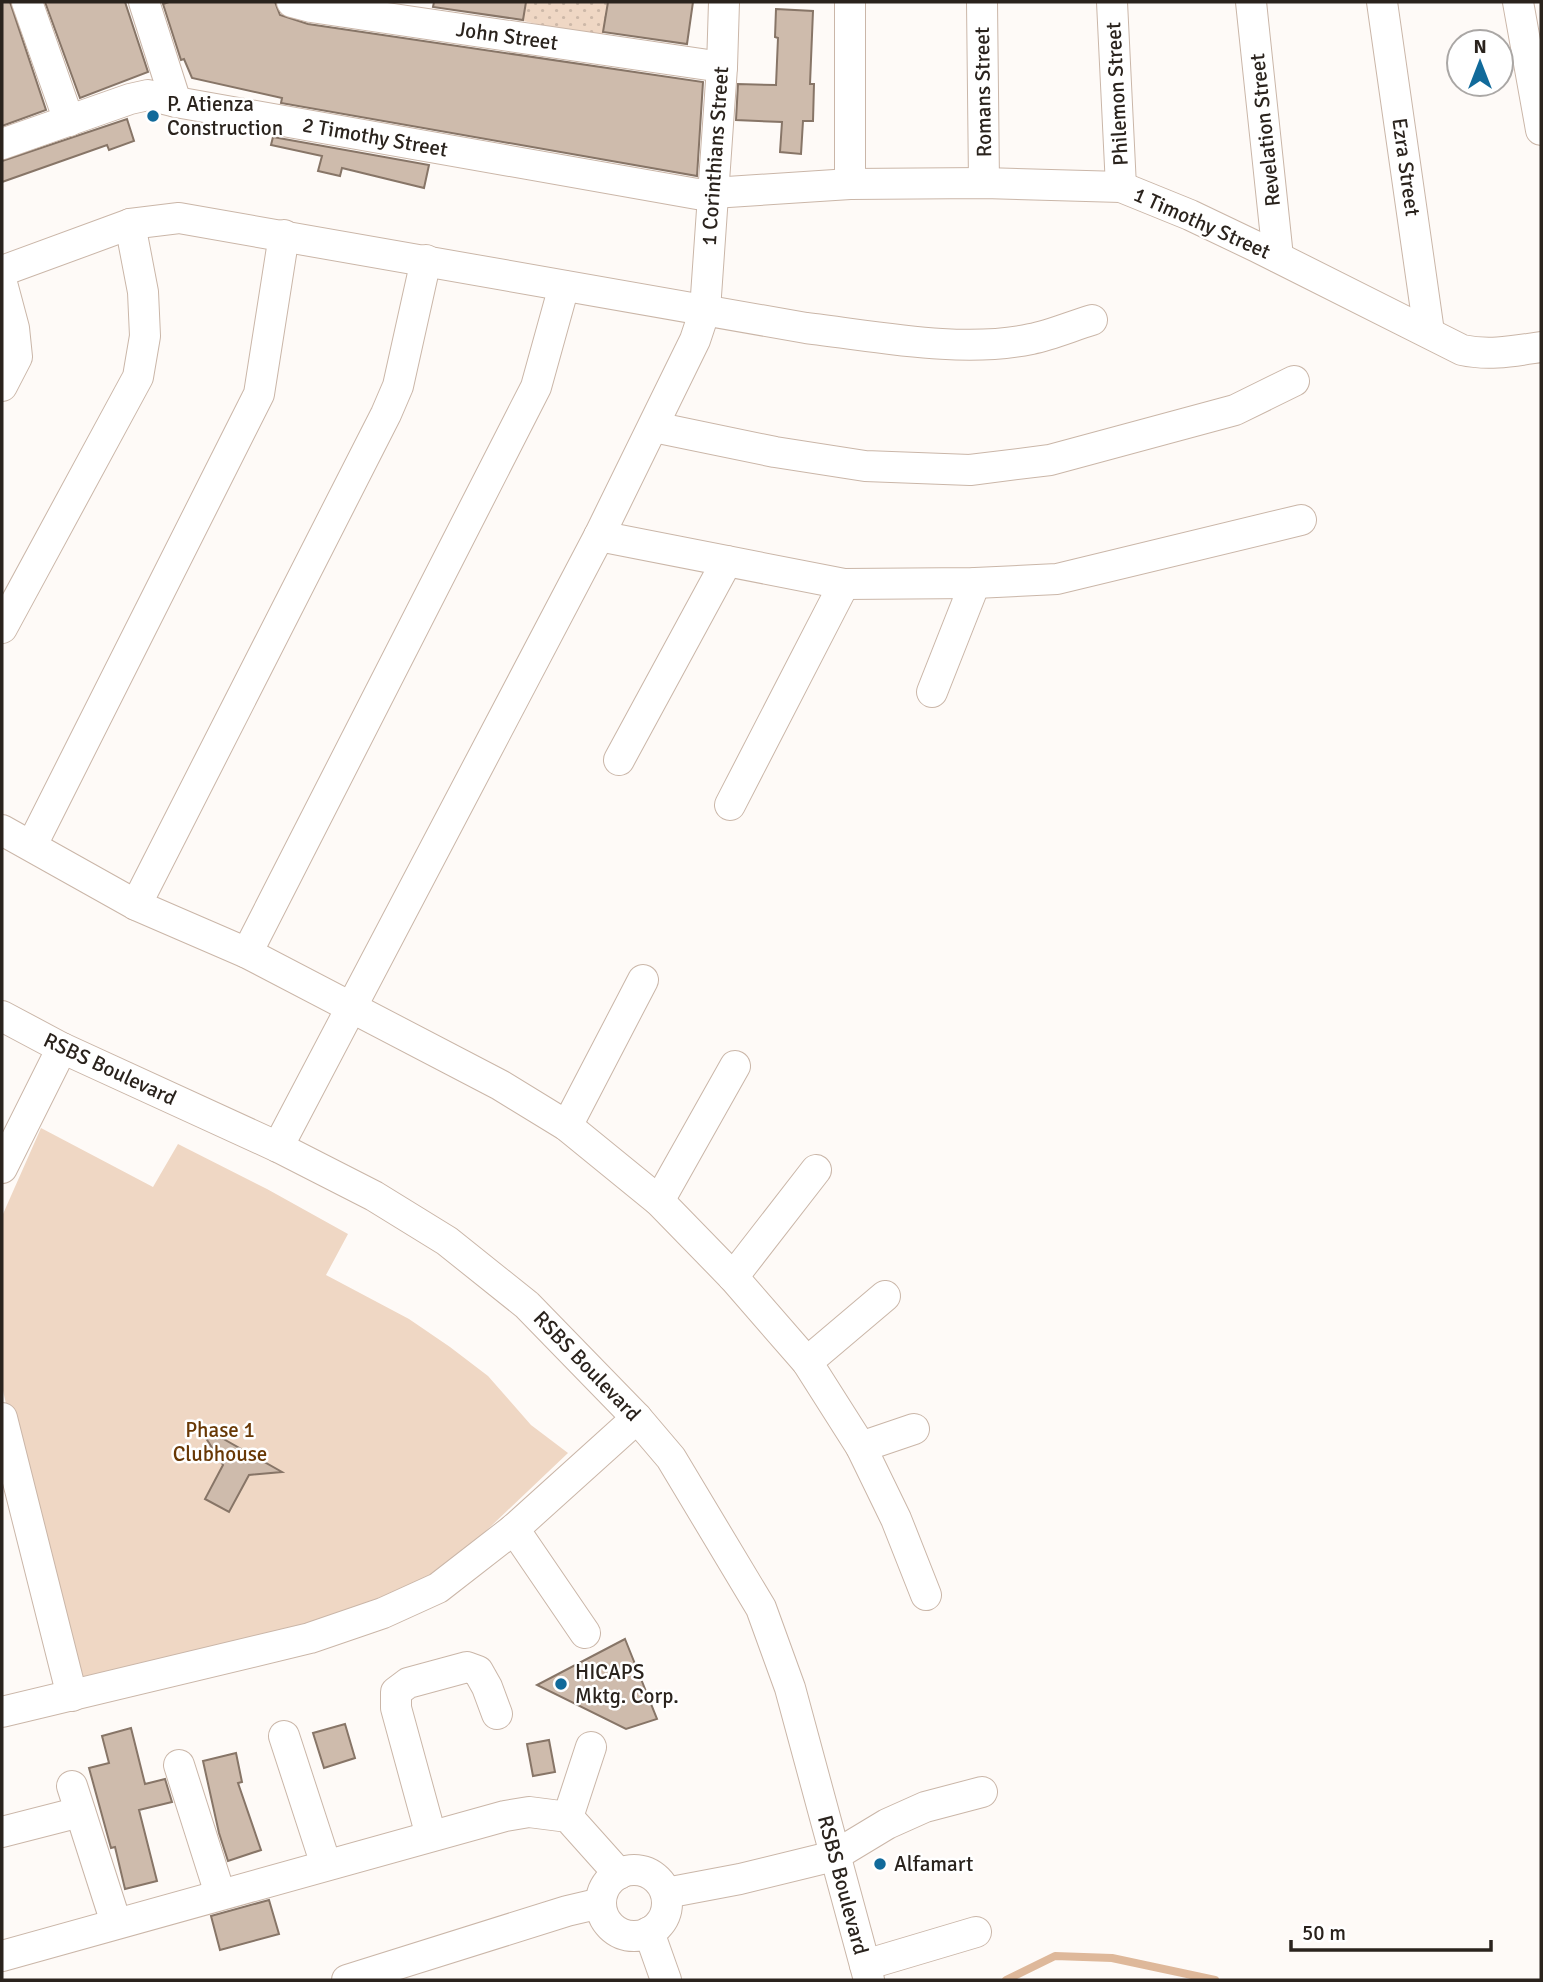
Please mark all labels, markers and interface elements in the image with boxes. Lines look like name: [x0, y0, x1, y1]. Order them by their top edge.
street label: John Street: [454, 16, 560, 56]
street label: Philemon Street: [1100, 21, 1134, 167]
street label: Romans Street: [969, 26, 997, 158]
north arrow: [1445, 28, 1515, 98]
text: N: [1473, 35, 1487, 59]
street label: Revelation Street: [1244, 52, 1286, 208]
street label: 1 Corinthians Street: [696, 65, 734, 247]
place label: P. Atienza Construction: [167, 91, 283, 141]
marker: P. Atienza Construction: [145, 108, 161, 124]
street label: 2 Timothy Street: [300, 111, 450, 163]
street label: Ezra Street: [1386, 116, 1426, 218]
street label: 1 Timothy Street: [1130, 181, 1274, 265]
street label: RSBS Boulevard: [40, 1027, 180, 1111]
street label: RSBS Boulevard: [528, 1305, 646, 1427]
park label: Phase 1 Clubhouse: [173, 1417, 267, 1467]
place label: HICAPS Mktg. Corp.: [575, 1659, 679, 1709]
marker: HICAPS Mktg. Corp.: [553, 1676, 569, 1692]
street label: RSBS Boulevard: [812, 1812, 874, 1958]
place label: Alfamart: [894, 1851, 973, 1877]
marker: Alfamart: [872, 1856, 888, 1872]
scale bar: [1291, 1909, 1490, 1953]
text: 50 m: [1302, 1920, 1346, 1946]

